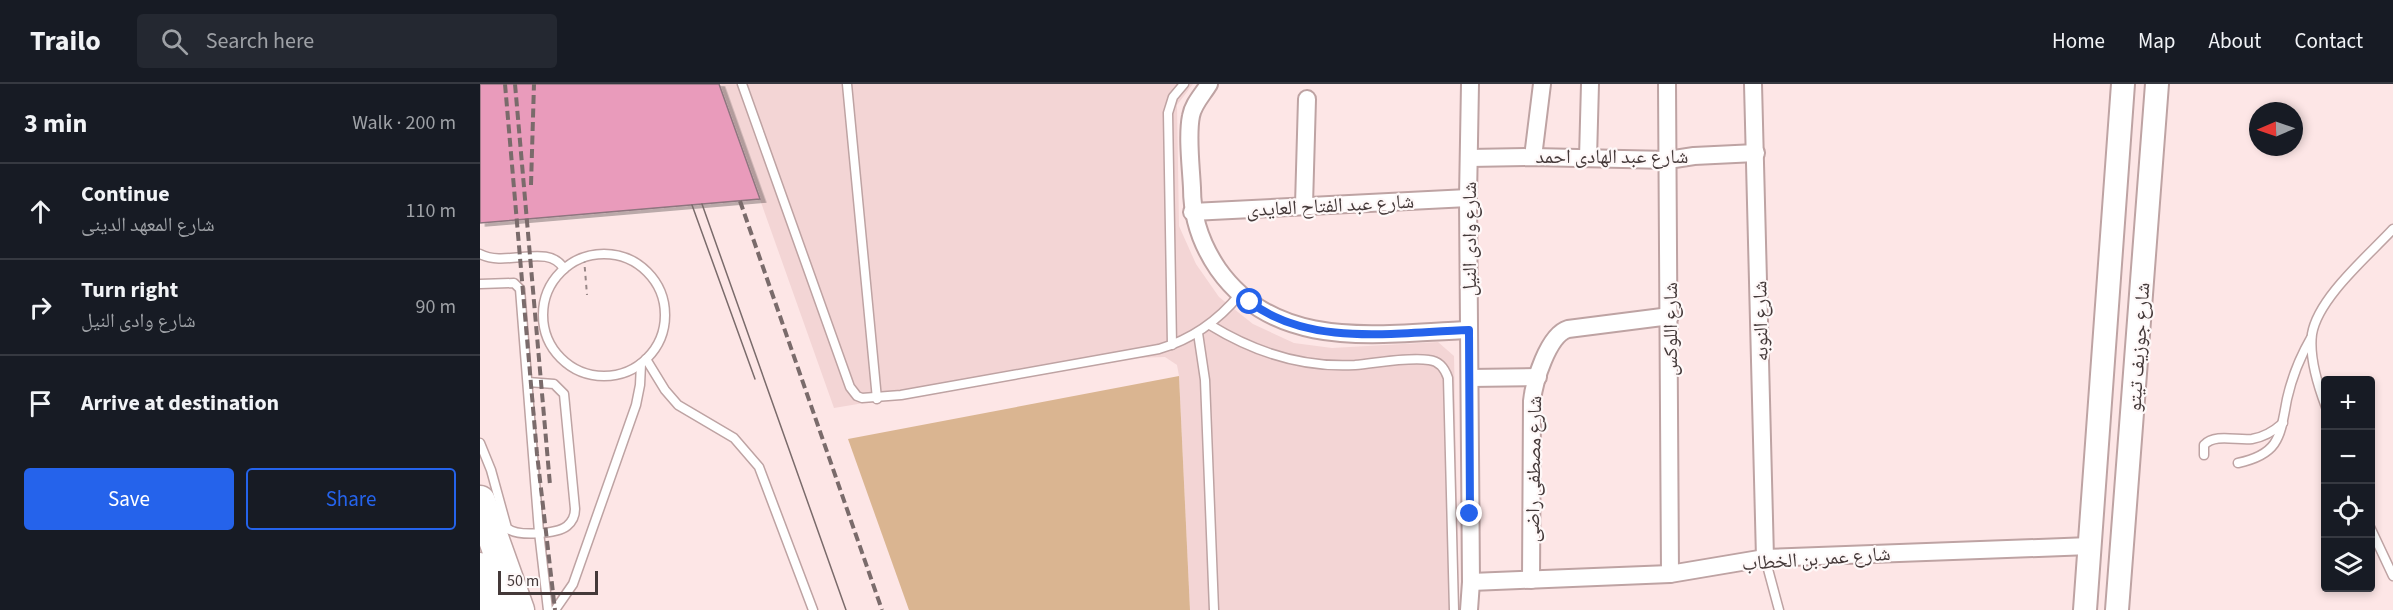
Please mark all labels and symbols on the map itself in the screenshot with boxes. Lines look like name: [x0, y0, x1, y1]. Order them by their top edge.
north arrow: [2249, 102, 2303, 156]
street label: شارع عبد الهادى احمد: [1536, 143, 1688, 171]
street label: شارع وادى النيل: [1456, 182, 1484, 296]
street label: شارع عبد الفتاح العايدى: [1245, 188, 1415, 224]
street label: شارع النوبه: [1746, 280, 1776, 362]
street label: شارع جوزيف تيتو: [2121, 281, 2157, 413]
street label: شارع اللوكس: [1657, 282, 1685, 376]
route start: [1236, 288, 1262, 314]
street label: شارع مصطفى راضى: [1519, 395, 1549, 543]
route end: [1456, 500, 1482, 526]
street label: شارع عمر بن الخطاب: [1741, 540, 1891, 578]
scale bar: [498, 568, 598, 596]

